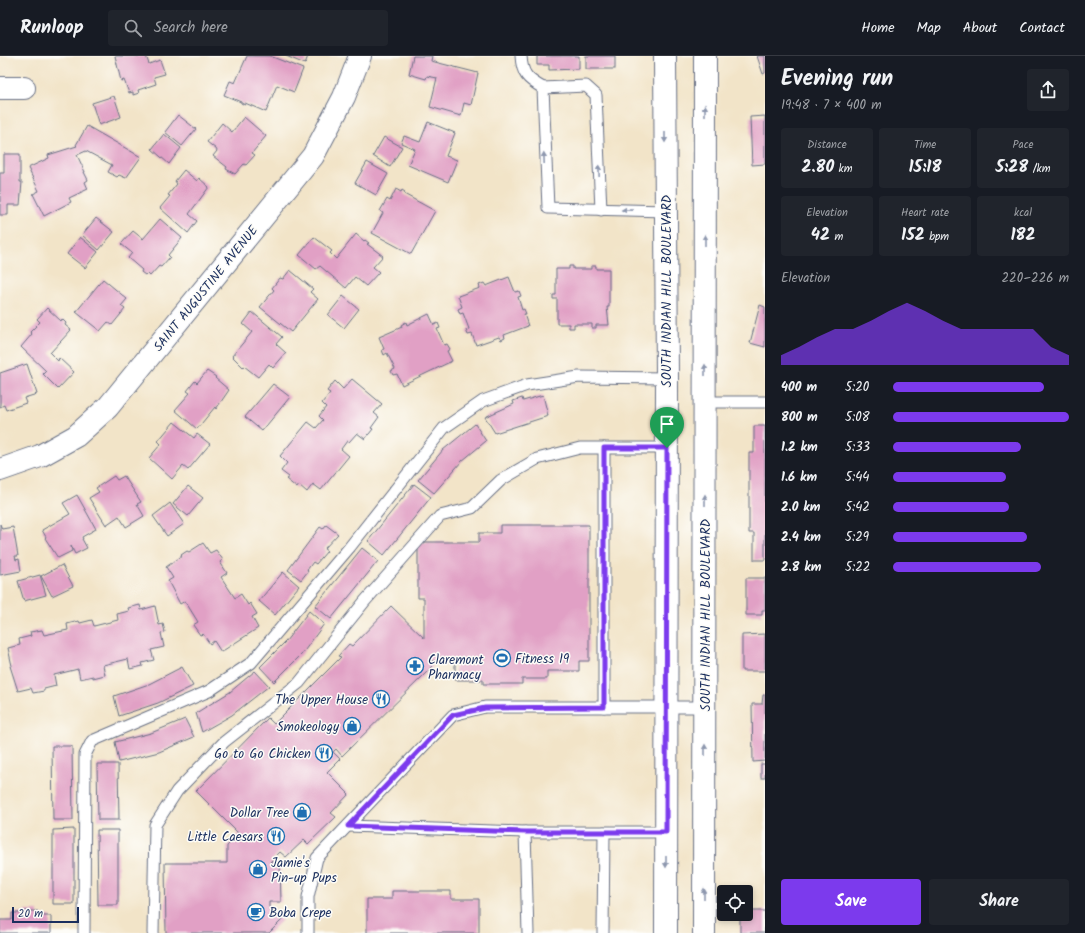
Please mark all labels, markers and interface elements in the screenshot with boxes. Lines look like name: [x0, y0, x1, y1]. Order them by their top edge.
search box: [108, 10, 388, 46]
text: Runloop: [20, 13, 84, 43]
text: Search here: [154, 16, 228, 40]
icon: search: [122, 17, 144, 39]
text: Home: [861, 17, 895, 39]
text: Map: [917, 17, 941, 39]
text: About: [963, 17, 997, 39]
text: Contact: [1019, 17, 1065, 39]
text: Evening run: [781, 62, 893, 97]
button: share: [1027, 69, 1069, 111]
text: 19:48 · 7 × 400 m: [781, 95, 882, 116]
one-way arrow: [702, 103, 708, 116]
one-way arrow: [662, 131, 668, 144]
text: Distance: [807, 136, 847, 154]
text: Time: [914, 136, 936, 154]
text: Pace: [1013, 136, 1033, 154]
one-way arrow: [541, 152, 548, 164]
text: 2.80: [801, 154, 834, 181]
text: 15:18: [908, 154, 942, 181]
text: 5:28: [996, 154, 1028, 181]
text: km: [834, 160, 853, 178]
text: /km: [1028, 160, 1050, 178]
one-way arrow: [596, 164, 602, 177]
street label: SOUTH INDIAN HILL BOULEVARD: [657, 195, 678, 387]
text: Elevation: [806, 204, 848, 222]
text: Heart rate: [901, 204, 949, 222]
text: kcal: [1014, 204, 1032, 222]
one-way arrow: [621, 207, 633, 214]
street label: SAINT AUGUSTINE AVENUE: [149, 221, 264, 357]
text: 42: [811, 222, 830, 249]
text: 152: [901, 222, 925, 249]
text: 182: [1010, 222, 1036, 249]
text: m: [830, 228, 843, 246]
text: bpm: [925, 228, 949, 246]
one-way arrow: [702, 233, 708, 246]
text: Elevation: [781, 268, 830, 289]
text: 220–226 m: [1002, 268, 1069, 289]
one-way arrow: [702, 363, 708, 376]
text: 400 m: [781, 377, 817, 398]
text: 5:20: [845, 377, 869, 398]
pin: [650, 407, 684, 448]
text: 800 m: [781, 407, 818, 428]
text: 5:08: [845, 407, 870, 428]
icon: arrive: [656, 413, 678, 435]
text: 1.2 km: [781, 437, 818, 458]
text: 5:33: [845, 437, 870, 458]
text: 1.6 km: [781, 467, 817, 488]
text: 5:44: [845, 467, 870, 488]
one-way arrow: [702, 493, 708, 506]
text: 2.0 km: [781, 497, 820, 518]
text: 5:42: [845, 497, 870, 518]
street label: SOUTH INDIAN HILL BOULEVARD: [696, 519, 717, 711]
text: 2.4 km: [781, 527, 821, 548]
text: 5:29: [845, 527, 869, 548]
text: 2.8 km: [781, 557, 821, 578]
text: 5:22: [845, 557, 870, 578]
sports icon: Fitness 19: [492, 648, 512, 668]
place label: Fitness 19: [515, 649, 570, 670]
place label: Claremont Pharmacy: [428, 650, 484, 686]
pharmacy icon: Claremont Pharmacy: [405, 656, 425, 676]
restaurant icon: The Upper House: [371, 689, 391, 709]
place label: The Upper House: [275, 690, 368, 711]
shop icon: Smokeology: [342, 716, 362, 736]
place label: Smokeology: [277, 717, 340, 738]
restaurant icon: Go to Go Chicken: [314, 743, 334, 763]
one-way arrow: [702, 743, 708, 756]
place label: Go to Go Chicken: [214, 744, 311, 765]
shop icon: Dollar Tree: [292, 802, 312, 822]
place label: Dollar Tree: [230, 803, 289, 824]
restaurant icon: Little Caesars: [266, 826, 286, 846]
place label: Little Caesars: [187, 827, 263, 848]
place label: Jamie's Pin-up Pups: [271, 853, 337, 889]
one-way arrow: [663, 856, 669, 869]
shop icon: Jamie's Pin-up Pups: [248, 859, 268, 879]
button: Save: [781, 879, 921, 925]
button: Share: [929, 879, 1069, 925]
map controls: [717, 885, 753, 921]
button: locate: [717, 885, 753, 921]
one-way arrow: [701, 887, 707, 900]
cafe icon: Boba Crepe: [246, 902, 266, 922]
place label: Boba Crepe: [269, 903, 331, 924]
scale bar: [12, 905, 79, 924]
text: 20 m: [18, 905, 43, 923]

